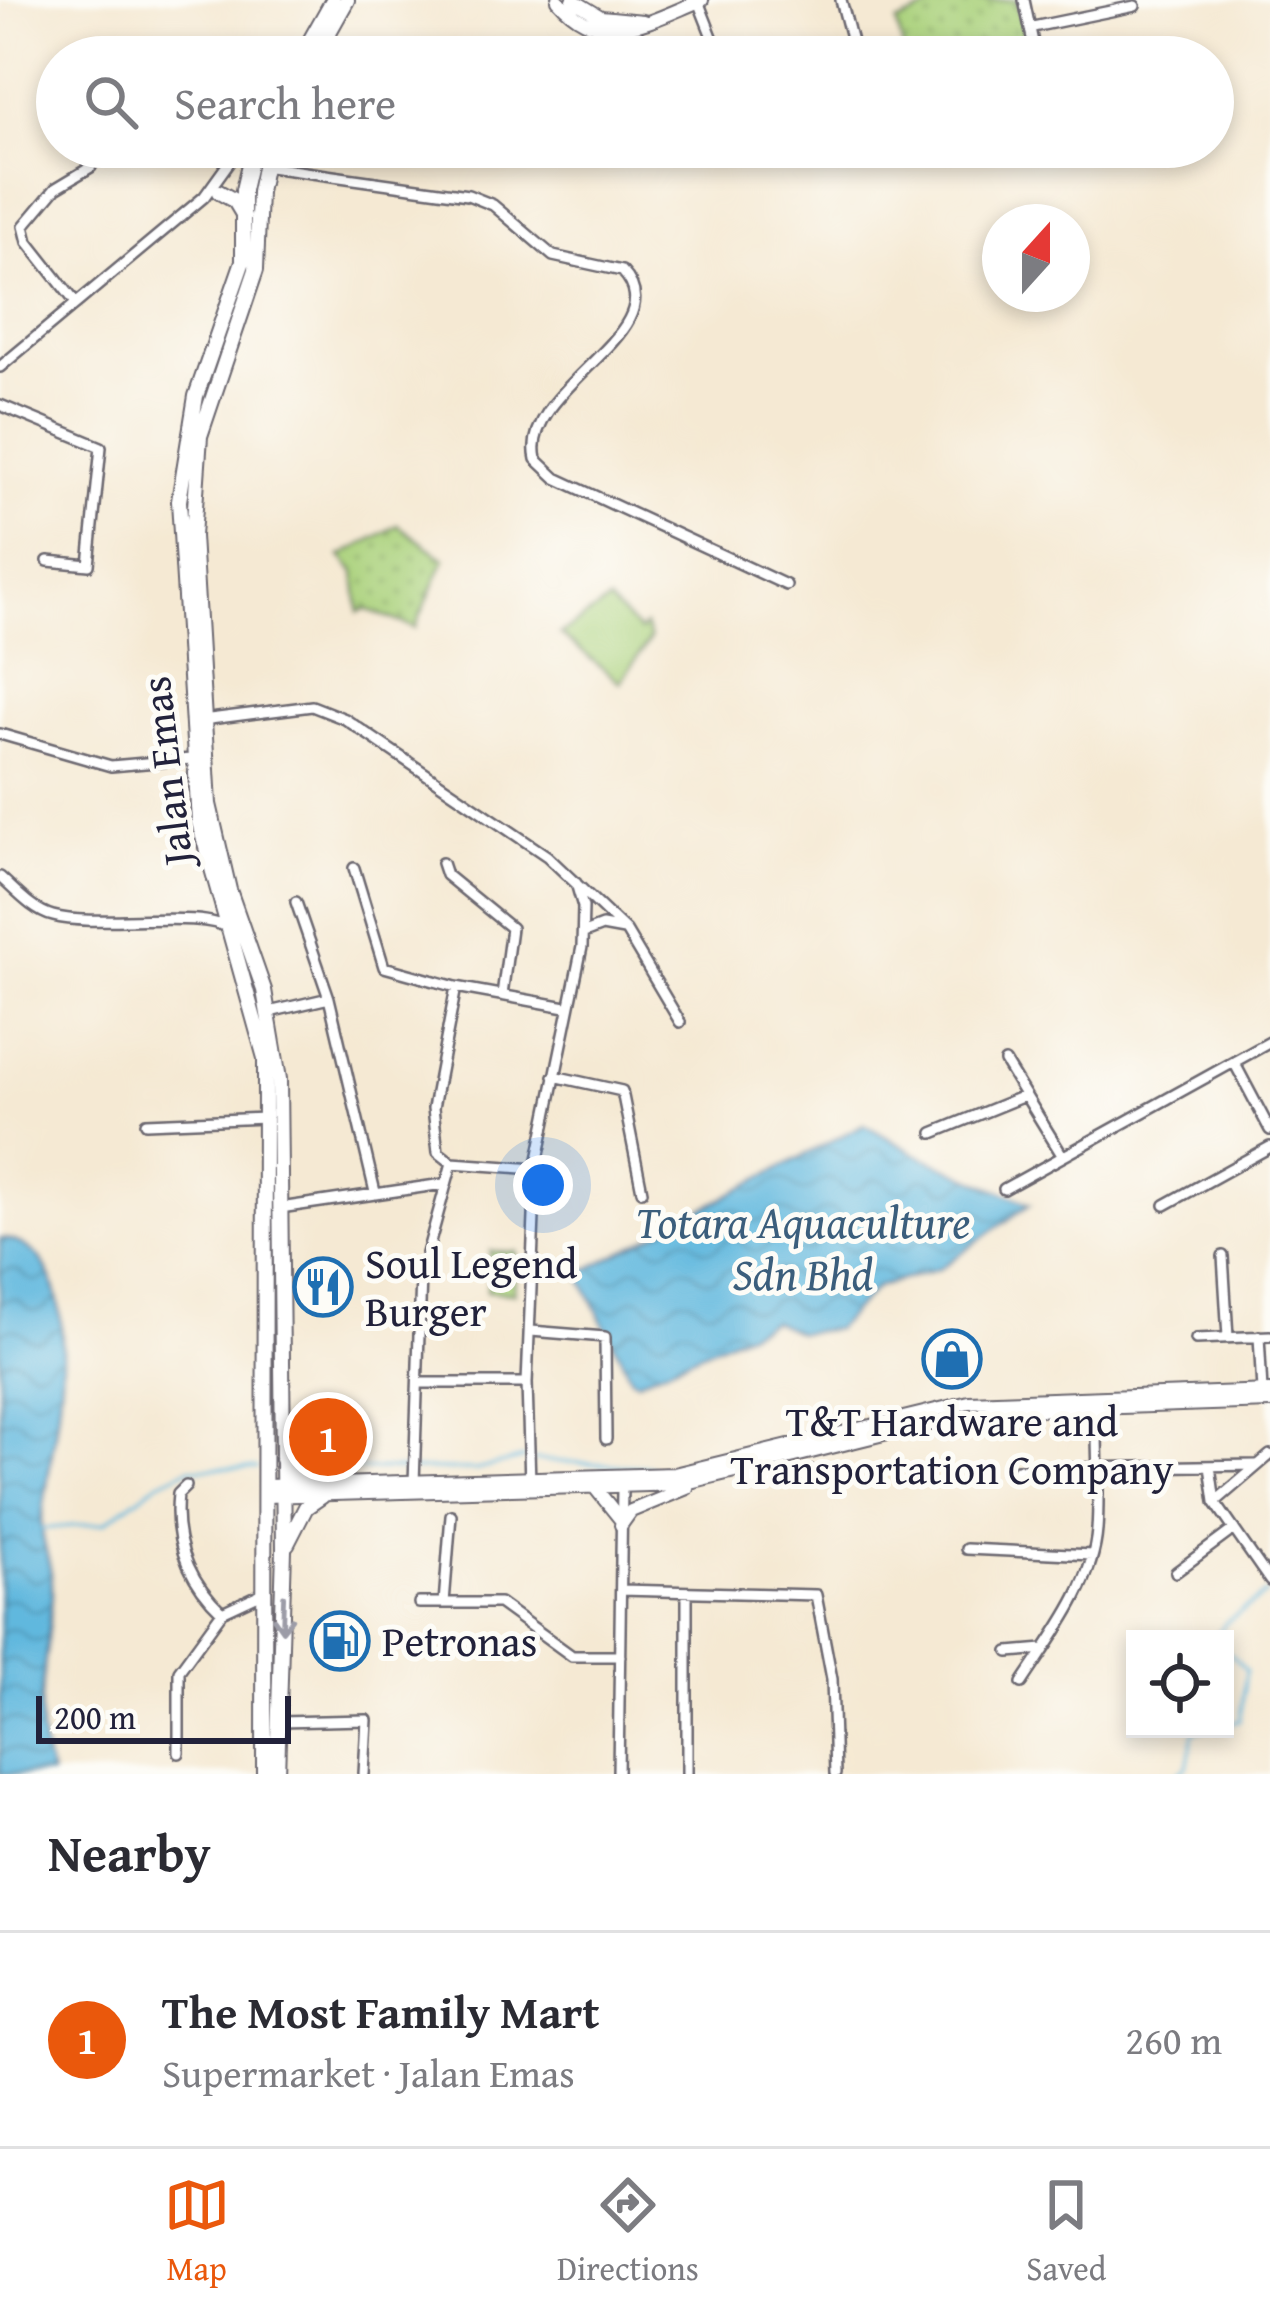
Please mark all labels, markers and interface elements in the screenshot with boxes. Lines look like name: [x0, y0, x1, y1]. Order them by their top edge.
search box: [36, 36, 1234, 168]
icon: search: [78, 69, 144, 135]
text: Search here: [174, 70, 396, 135]
north arrow: [982, 204, 1090, 312]
street label: Jalan Emas: [124, 673, 208, 874]
your location: [513, 1155, 573, 1215]
water label: Totara Aquaculture Sdn Bhd: [636, 1189, 970, 1306]
place label: Soul Legend Burger: [365, 1232, 578, 1341]
restaurant icon: Soul Legend Burger: [292, 1256, 354, 1318]
shop icon: T&T Hardware and Transportation Company: [921, 1328, 983, 1390]
place label: T&T Hardware and Transportation Company: [730, 1390, 1174, 1499]
pin: 1: [289, 1392, 367, 1482]
one-way arrow: [271, 1594, 294, 1633]
fuel station icon: Petronas: [309, 1610, 371, 1672]
place label: Petronas: [382, 1610, 537, 1671]
map controls: [1126, 1630, 1234, 1738]
button: locate: [1126, 1630, 1234, 1738]
scale bar: [36, 1690, 291, 1743]
text: 200 m: [54, 1693, 136, 1741]
text: Nearby: [48, 1815, 211, 1890]
text: The Most Family Mart: [162, 1979, 600, 2044]
text: 1: [77, 2011, 97, 2068]
text: 260 m: [1125, 2011, 1222, 2068]
text: Supermarket · Jalan Emas: [162, 2044, 575, 2101]
tab: Map: [164, 2172, 230, 2292]
tab: Directions: [557, 2172, 699, 2292]
tab: Saved: [1026, 2172, 1106, 2292]

